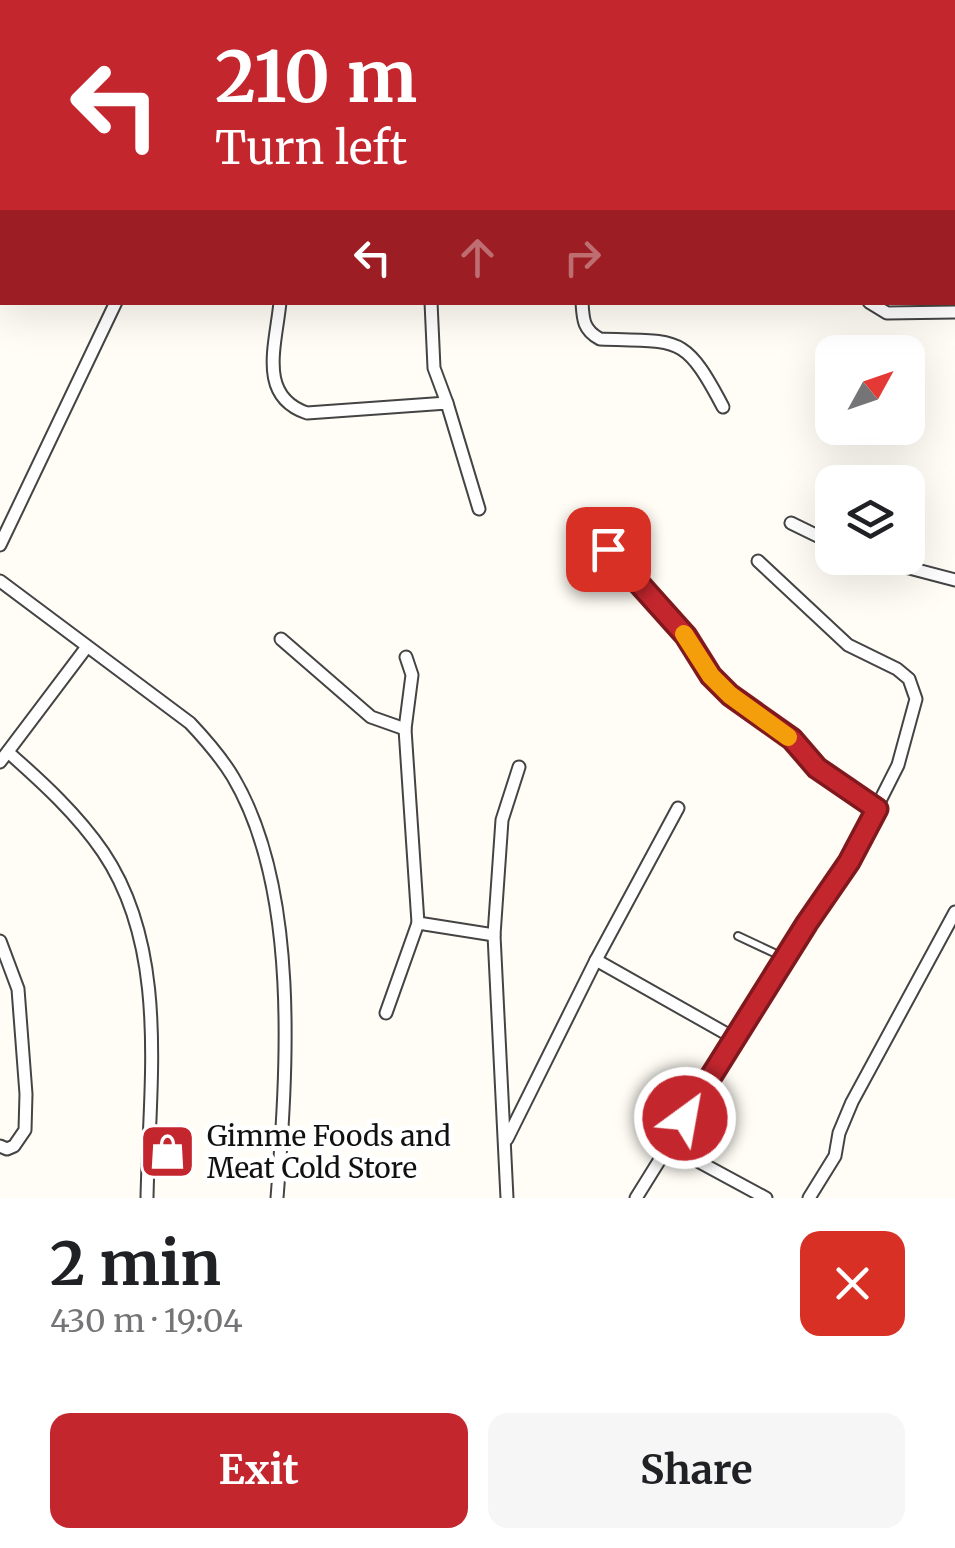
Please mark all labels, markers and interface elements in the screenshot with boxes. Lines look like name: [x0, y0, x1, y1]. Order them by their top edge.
text: 210 m: [215, 33, 417, 121]
icon: left: [50, 40, 180, 170]
text: Turn left: [215, 120, 407, 176]
icon: left: [345, 230, 400, 285]
icon: ahead: [450, 230, 505, 285]
icon: right: [555, 230, 610, 285]
north arrow: [815, 335, 925, 445]
map controls: [815, 335, 925, 575]
button: layers: [815, 465, 925, 575]
pin: [566, 507, 651, 592]
icon: arrive: [581, 522, 636, 577]
position arrow: [633, 1066, 737, 1170]
place label: Gimme Foods and Meat Cold Store: [207, 1118, 451, 1186]
shop icon: Gimme Foods and Meat Cold Store: [138, 1122, 198, 1182]
text: 2 min: [50, 1226, 221, 1301]
button: close: [800, 1231, 905, 1336]
text: 430 m · 19:04: [50, 1301, 243, 1341]
button: Exit: [50, 1413, 468, 1528]
button: Share: [488, 1413, 905, 1528]

